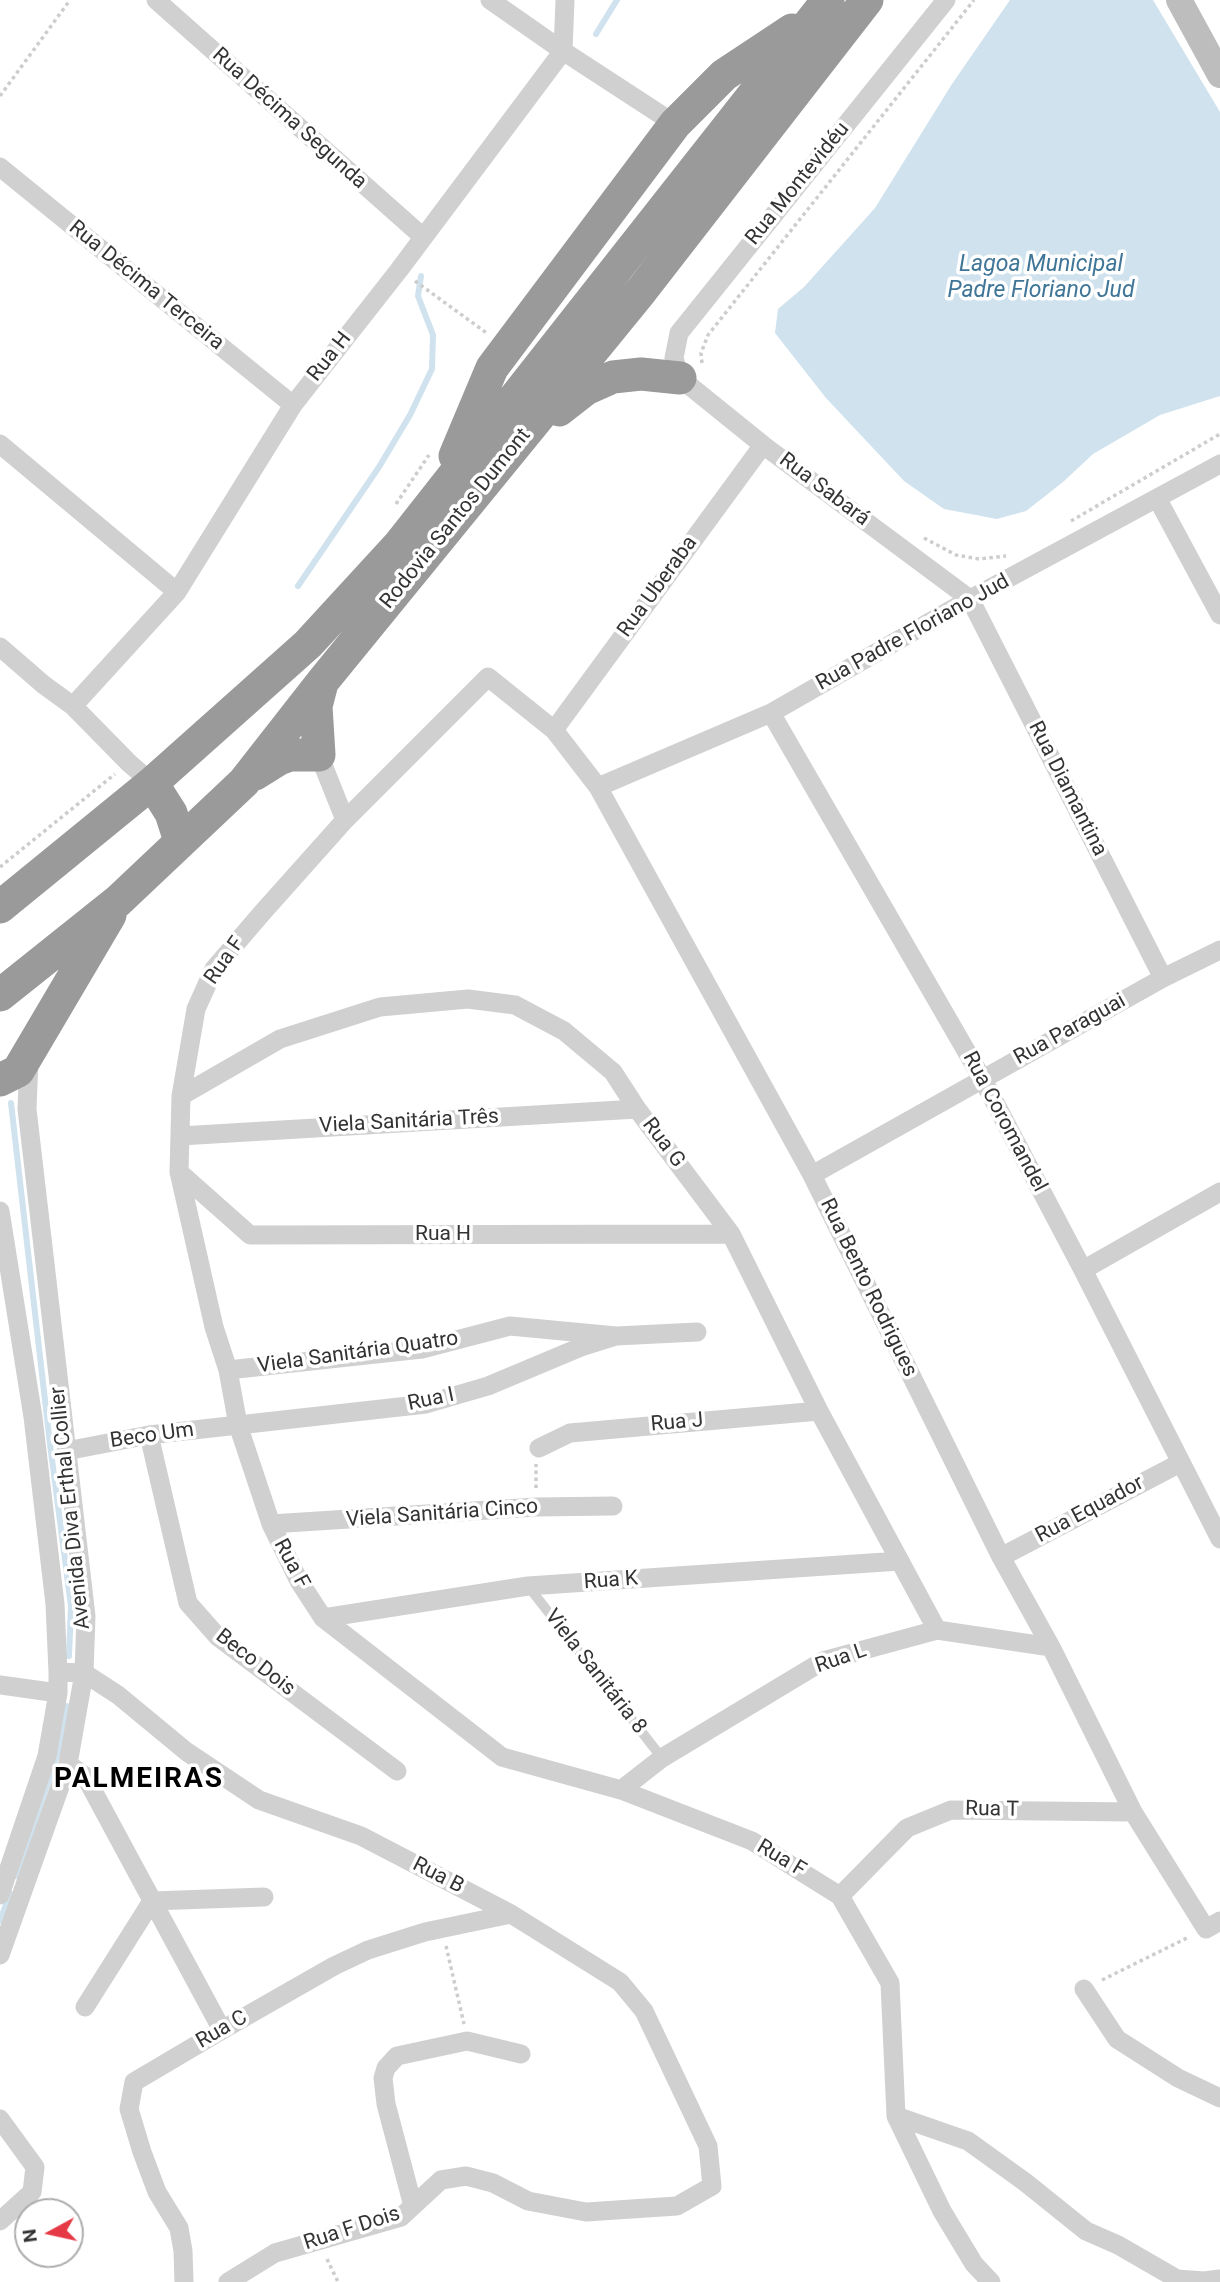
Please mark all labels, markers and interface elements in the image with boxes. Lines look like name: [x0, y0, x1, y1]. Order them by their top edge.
street label: Rua Décima Segunda: [207, 43, 371, 195]
street label: Rua Montevidéu: [741, 117, 855, 251]
street label: Rua Décima Terceira: [63, 216, 229, 356]
water label: Lagoa Municipal Padre Floriano Jud: [948, 251, 1134, 305]
street label: Rua H: [303, 327, 357, 387]
street label: Rodovia Santos Dumont: [375, 424, 537, 614]
street label: Rua Sabará: [774, 448, 874, 532]
street label: Rua Uberaba: [613, 531, 703, 643]
street label: Rua Padre Floriano Jud: [812, 569, 1014, 697]
street label: Rua Diamantina: [1022, 717, 1112, 861]
street label: Rua F: [200, 932, 250, 990]
street label: Rua Paraguai: [1010, 989, 1130, 1071]
street label: Rua Coromandel: [956, 1048, 1052, 1196]
street label: Viela Sanitária Três: [319, 1105, 499, 1139]
street label: Rua G: [636, 1113, 690, 1173]
street label: Rua Bento Rodrigues: [814, 1195, 922, 1381]
street label: Rua H: [415, 1222, 471, 1248]
street label: Viela Sanitária Quatro: [256, 1326, 460, 1380]
street label: Rua I: [405, 1383, 457, 1417]
street label: Avenida Diva Erthal Collier: [46, 1385, 96, 1631]
street label: Rua J: [650, 1408, 704, 1438]
street label: Beco Um: [108, 1418, 196, 1454]
street label: Rua Equador: [1032, 1471, 1148, 1549]
street label: Viela Sanitária Cinco: [345, 1495, 539, 1533]
street label: Rua F: [267, 1535, 315, 1593]
street label: Rua K: [583, 1567, 639, 1595]
street label: Viela Sanitária 8: [539, 1605, 651, 1739]
street label: Beco Dois: [210, 1624, 300, 1702]
street label: Rua L: [812, 1639, 870, 1679]
district label: PALMEIRAS: [55, 1763, 223, 1797]
street label: Rua T: [965, 1797, 1019, 1823]
street label: Rua F: [752, 1835, 810, 1883]
street label: Rua B: [408, 1852, 468, 1900]
street label: Rua C: [192, 2005, 252, 2055]
north arrow: [14, 2198, 84, 2268]
street label: Rua F Dois: [301, 2202, 403, 2256]
text: N: [17, 2227, 42, 2244]

